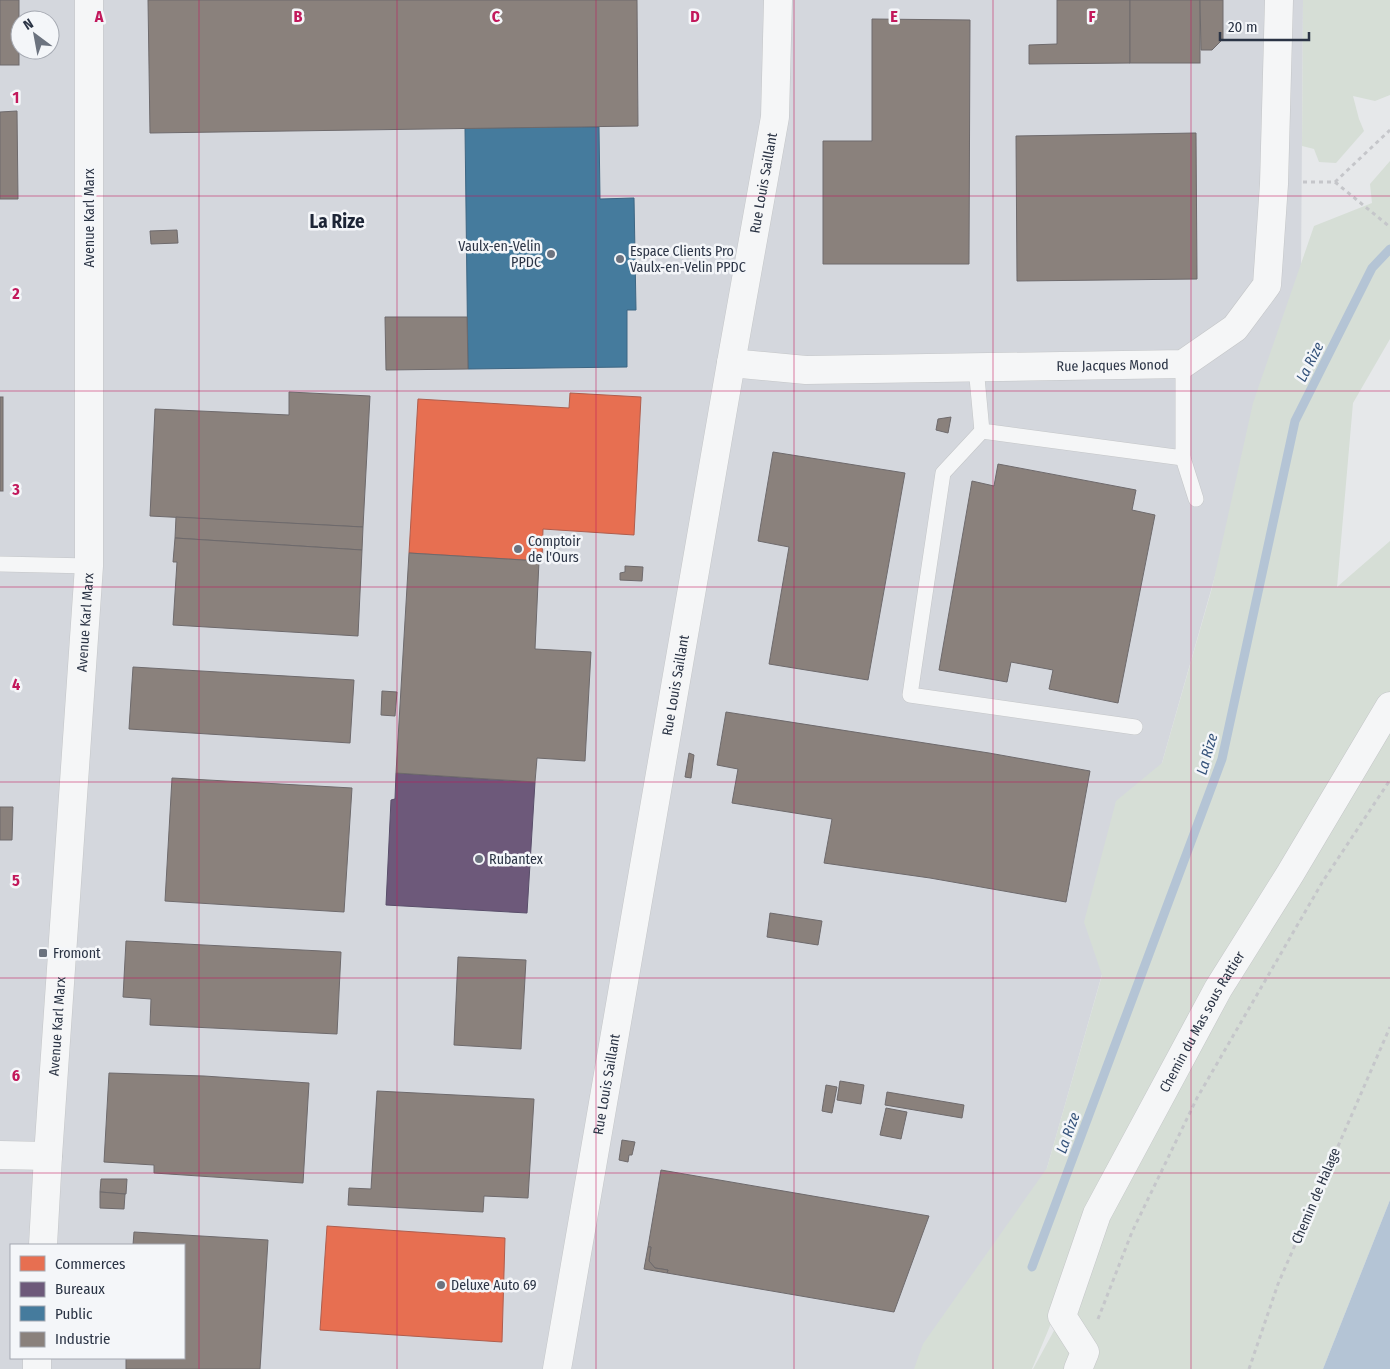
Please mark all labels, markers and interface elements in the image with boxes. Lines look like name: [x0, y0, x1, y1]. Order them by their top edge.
text: A: [94, 7, 104, 26]
text: B: [294, 7, 303, 26]
text: C: [492, 7, 501, 26]
text: D: [690, 7, 700, 26]
text: E: [890, 7, 898, 26]
text: F: [1088, 7, 1096, 26]
north arrow: [10, 10, 60, 60]
scale bar: [1220, 10, 1309, 42]
text: N: [20, 15, 36, 34]
text: 20 m: [1228, 18, 1258, 36]
text: 1: [13, 88, 19, 107]
street label: Rue Louis Saillant: [746, 131, 781, 235]
street label: Avenue Karl Marx: [81, 168, 98, 268]
district label: La Rize: [309, 210, 365, 233]
place label: Vaulx-en-Velin PPDC: [458, 238, 541, 271]
place label: Espace Clients Pro Vaulx-en-Velin PPDC: [630, 243, 746, 276]
marker: Vaulx-en-Velin PPDC: [545, 248, 557, 260]
marker: Espace Clients Pro Vaulx-en-Velin PPDC: [614, 253, 626, 265]
text: 2: [11, 284, 20, 303]
water label: La Rize: [1292, 339, 1328, 385]
street label: Rue Jacques Monod: [1056, 356, 1169, 375]
text: 3: [11, 480, 20, 499]
place label: Comptoir de l'Ours: [528, 533, 581, 566]
marker: Comptoir de l'Ours: [512, 543, 524, 555]
street label: Avenue Karl Marx: [73, 571, 97, 673]
street label: Rue Louis Saillant: [658, 633, 692, 737]
text: 4: [12, 675, 20, 694]
water label: La Rize: [1193, 731, 1221, 777]
place label: Rubantex: [489, 851, 544, 868]
marker: Rubantex: [473, 853, 485, 865]
text: 5: [12, 871, 20, 890]
place label: Fromont: [53, 945, 101, 962]
marker: Fromont: [37, 947, 49, 959]
street label: Chemin du Mas sous Rattier: [1156, 948, 1248, 1095]
street label: Avenue Karl Marx: [45, 975, 69, 1077]
street label: Rue Louis Saillant: [589, 1032, 623, 1136]
text: 6: [12, 1066, 20, 1085]
water label: La Rize: [1052, 1110, 1084, 1156]
street label: Chemin de Halage: [1288, 1145, 1344, 1247]
legend: [10, 1244, 185, 1359]
text: Commerces: [55, 1255, 125, 1273]
place label: Deluxe Auto 69: [451, 1277, 537, 1294]
marker: Deluxe Auto 69: [435, 1279, 447, 1291]
text: Bureaux: [55, 1280, 105, 1298]
text: Public: [55, 1305, 93, 1323]
text: Industrie: [55, 1330, 110, 1348]

